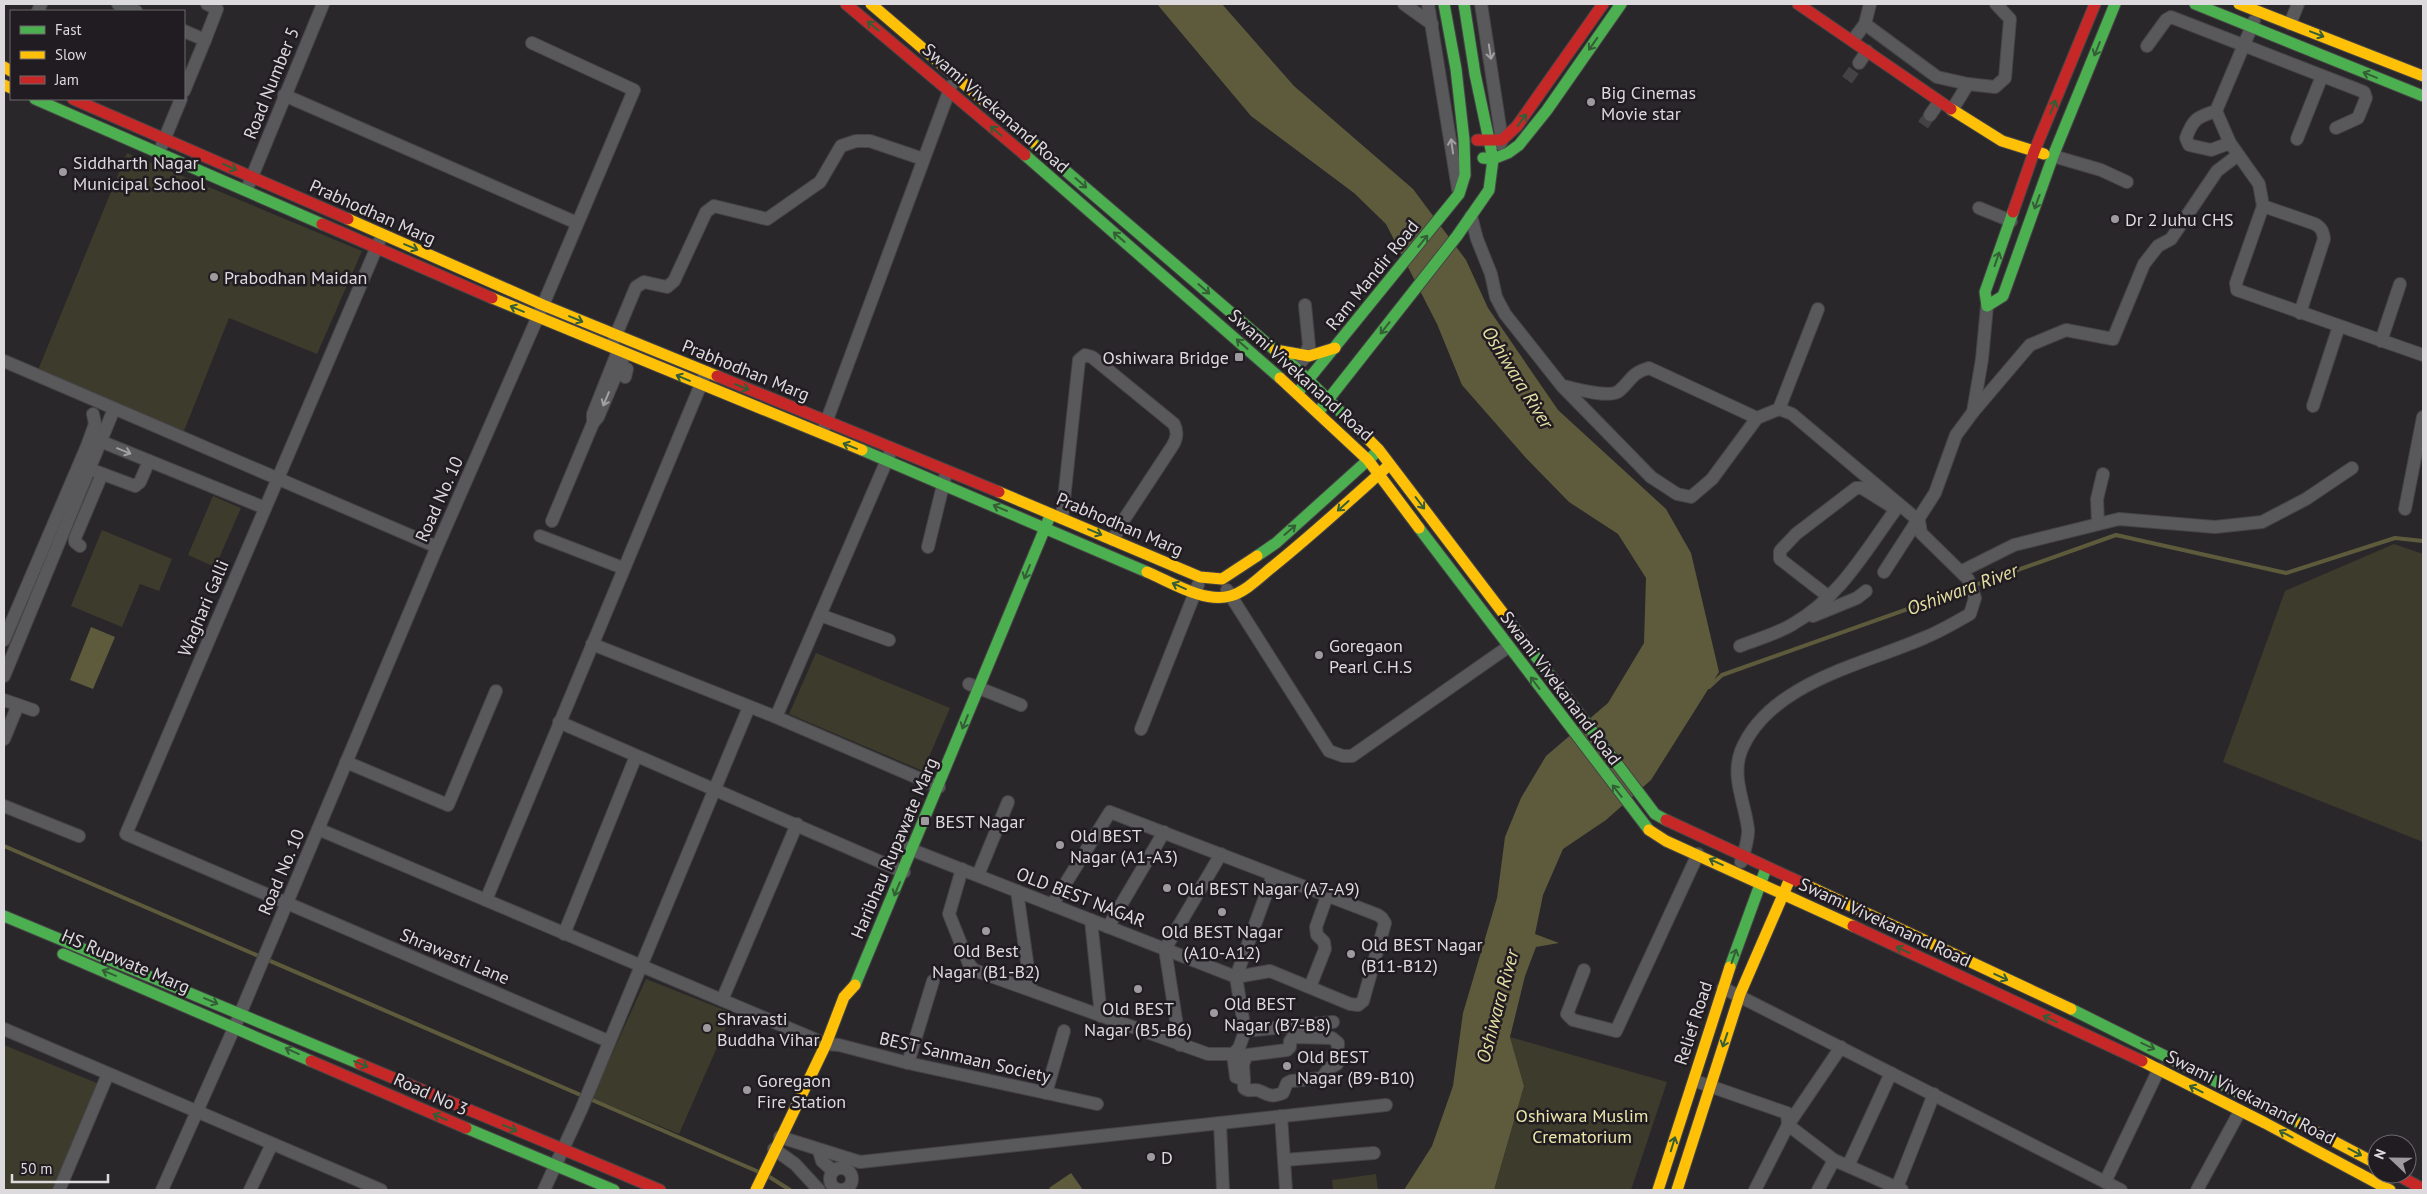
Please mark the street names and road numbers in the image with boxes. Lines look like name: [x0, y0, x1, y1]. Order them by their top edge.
street label: Road Number 5: [238, 24, 304, 142]
street label: Swami Vivekanand Road: [918, 38, 1074, 178]
street label: Prabhodhan Marg: [306, 174, 440, 250]
street label: Ram Mandir Road: [1320, 215, 1424, 335]
street label: Swami Vivekanand Road: [1224, 304, 1378, 446]
street label: Prabhodhan Marg: [679, 334, 813, 406]
street label: Road No. 10: [410, 452, 468, 545]
street label: Prabhodhan Marg: [1053, 487, 1187, 561]
street label: Waghari Galli: [172, 556, 234, 660]
street label: Swami Vivekanand Road: [1496, 606, 1626, 770]
street label: Haribhau Rupawate Marg: [845, 754, 943, 942]
street label: Road No. 10: [253, 825, 310, 919]
street label: OLD BEST NAGAR: [1013, 862, 1149, 932]
street label: Swami Vivekanand Road: [1795, 872, 1975, 972]
street label: Shrawasti Lane: [397, 923, 513, 989]
street label: HS Rupwate Marg: [58, 924, 194, 998]
street label: Relief Road: [1669, 978, 1717, 1068]
street label: BEST Sanmaan Society: [877, 1026, 1053, 1088]
street label: Swami Vivekanand Road: [2163, 1044, 2339, 1150]
street label: Road No 3: [390, 1067, 472, 1121]

